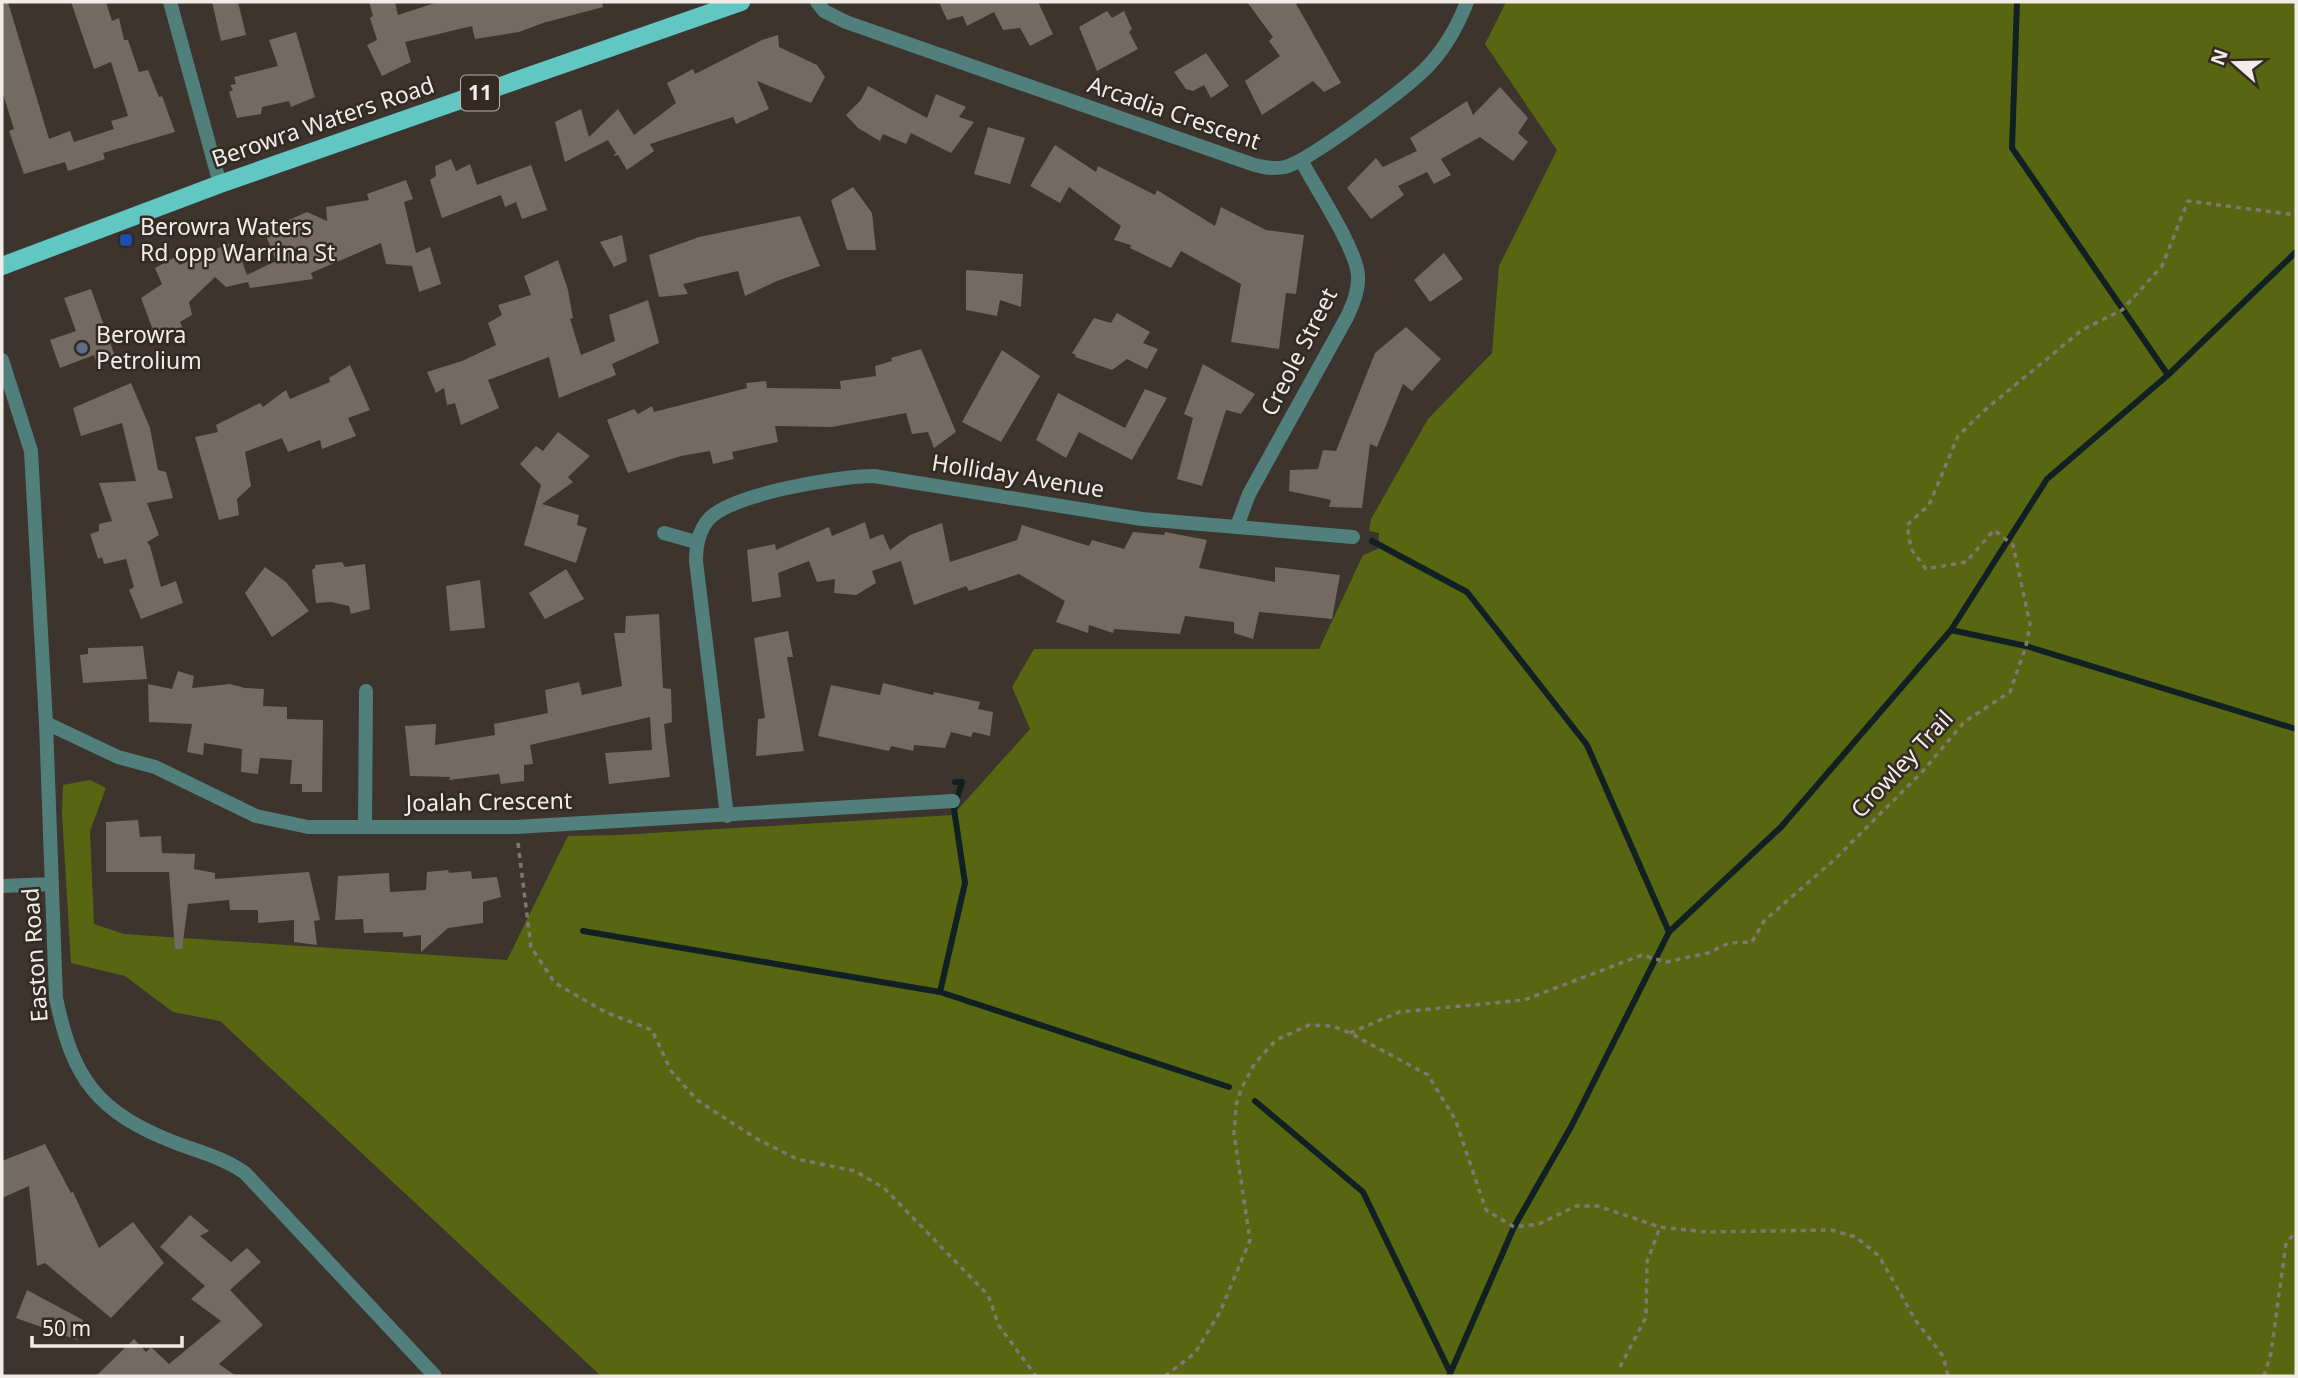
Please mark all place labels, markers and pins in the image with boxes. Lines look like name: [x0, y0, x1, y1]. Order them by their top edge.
place label: Berowra Waters Rd opp Warrina St: [140, 210, 335, 268]
marker: Berowra Waters Rd opp Warrina St: [118, 232, 134, 248]
place label: Berowra Petrolium: [96, 318, 202, 376]
marker: Berowra Petrolium: [74, 340, 90, 356]

